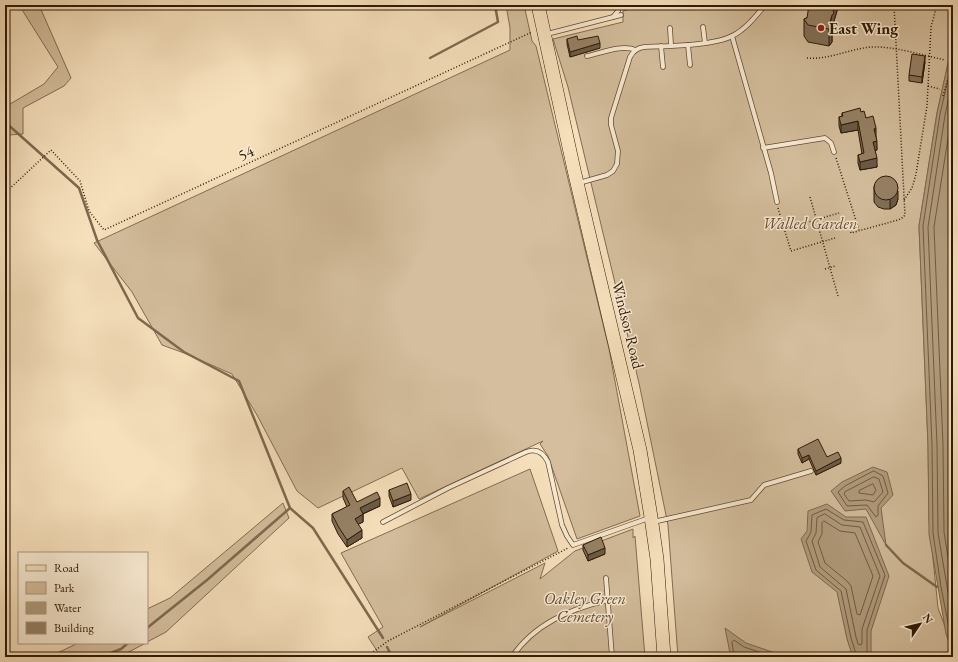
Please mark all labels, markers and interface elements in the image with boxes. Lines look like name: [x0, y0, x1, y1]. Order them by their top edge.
place label: East Wing: [829, 18, 899, 39]
marker: East Wing: [816, 23, 826, 33]
street label: 54: [235, 140, 258, 166]
park label: Walled Garden: [763, 213, 857, 234]
street label: Windsor Road: [607, 279, 649, 372]
legend: [18, 552, 148, 644]
text: Road: [54, 560, 80, 576]
text: Park: [54, 580, 75, 596]
park label: Oakley Green Cemetery: [544, 588, 626, 627]
text: Water: [54, 600, 81, 616]
north arrow: [900, 604, 940, 644]
text: N: [920, 611, 937, 626]
text: Building: [54, 620, 95, 636]

